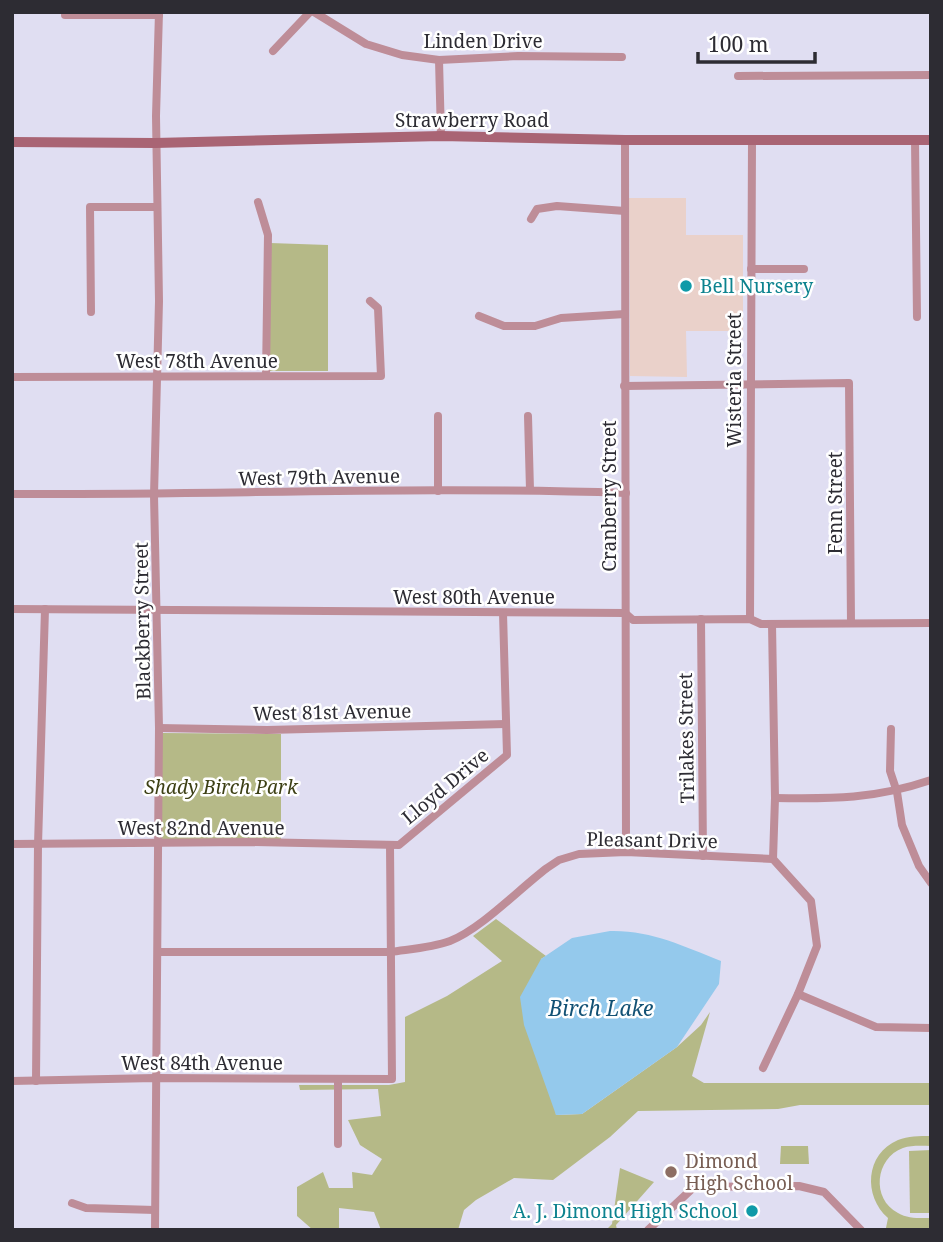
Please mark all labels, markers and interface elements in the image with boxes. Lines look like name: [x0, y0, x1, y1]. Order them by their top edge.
scale bar: [698, 21, 815, 65]
street label: Linden Drive: [423, 28, 543, 54]
text: 100 m: [708, 30, 769, 58]
street label: Strawberry Road: [395, 107, 549, 133]
place label: Bell Nursery: [700, 273, 814, 299]
marker: Bell Nursery: [678, 278, 694, 294]
street label: Wisteria Street: [721, 312, 747, 448]
street label: West 78th Avenue: [116, 348, 278, 374]
street label: Cranberry Street: [596, 420, 622, 572]
street label: Fenn Street: [822, 451, 848, 555]
street label: West 79th Avenue: [238, 463, 400, 491]
street label: Blackberry Street: [128, 542, 156, 700]
street label: West 80th Avenue: [393, 584, 555, 610]
street label: Trilakes Street: [672, 672, 700, 804]
street label: West 81st Avenue: [253, 698, 411, 726]
street label: Lloyd Drive: [396, 742, 494, 830]
park label: Shady Birch Park: [144, 774, 299, 800]
street label: West 82nd Avenue: [117, 815, 285, 841]
street label: Pleasant Drive: [586, 826, 718, 854]
water label: Birch Lake: [548, 994, 653, 1022]
street label: West 84th Avenue: [121, 1050, 283, 1076]
place label: Dimond High School: [685, 1148, 793, 1196]
marker: Dimond High School: [663, 1164, 679, 1180]
place label: A. J. Dimond High School: [513, 1198, 738, 1224]
marker: A. J. Dimond High School: [744, 1203, 760, 1219]

